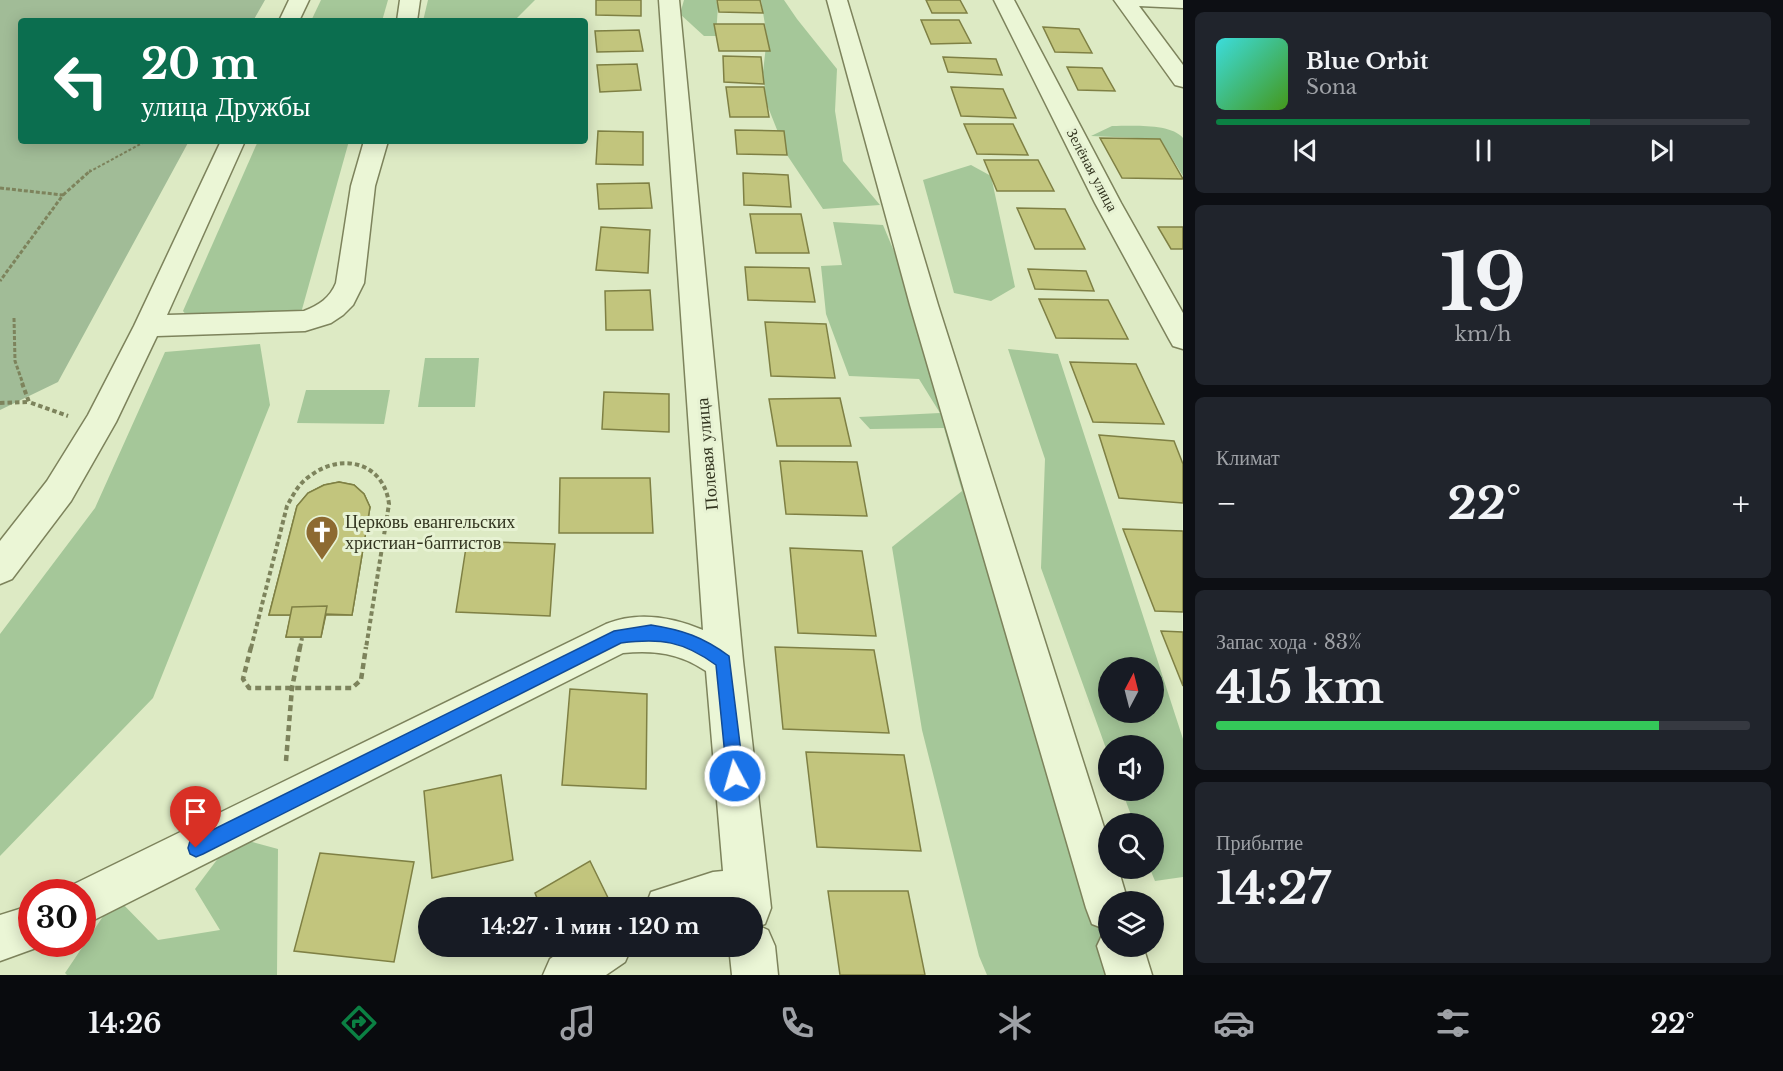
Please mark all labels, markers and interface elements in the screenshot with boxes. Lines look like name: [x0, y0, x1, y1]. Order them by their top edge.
text: 20 m: [141, 38, 258, 90]
icon: left: [42, 42, 120, 120]
text: Blue Orbit: [1306, 48, 1428, 75]
text: Sona: [1306, 75, 1357, 99]
text: улица Дружбы: [141, 90, 310, 123]
street label: Зелёная улица: [1063, 125, 1122, 215]
icon: previous: [1289, 134, 1322, 167]
icon: pause: [1467, 134, 1500, 167]
icon: next: [1645, 134, 1678, 167]
text: 19: [1440, 234, 1526, 331]
text: km/h: [1455, 322, 1511, 346]
street label: Полевая улица: [691, 397, 723, 511]
text: Климат: [1216, 446, 1280, 470]
text: 22°: [1448, 475, 1521, 531]
text: −: [1216, 483, 1237, 524]
text: +: [1732, 483, 1750, 524]
place label: Церковь евангельских христиан-баптистов: [345, 511, 515, 554]
church icon: Церковь евангельских христиан-баптистов: [304, 514, 340, 561]
text: Запас хода · 83%: [1216, 630, 1362, 654]
north arrow: [1098, 657, 1164, 723]
map controls: [1098, 657, 1164, 957]
text: 415 km: [1216, 659, 1384, 715]
button: sound: [1098, 735, 1164, 801]
position arrow: [703, 744, 767, 808]
pin: [170, 786, 221, 848]
icon: arrive: [179, 795, 212, 828]
button: search: [1098, 813, 1164, 879]
text: Прибытие: [1216, 831, 1303, 855]
text: 14:27: [1216, 860, 1331, 916]
speed limit sign: 30: [18, 879, 96, 957]
button: layers: [1098, 891, 1164, 957]
text: 14:27 · 1 мин · 120 m: [481, 913, 700, 940]
icon: directions: [338, 1002, 380, 1044]
icon: music: [557, 1002, 599, 1044]
icon: phone: [776, 1002, 818, 1044]
icon: climate: [994, 1002, 1036, 1044]
icon: car: [1213, 1002, 1255, 1044]
icon: filters: [1432, 1002, 1474, 1044]
text: 14:26: [88, 1007, 162, 1040]
text: 22°: [1650, 1007, 1695, 1040]

